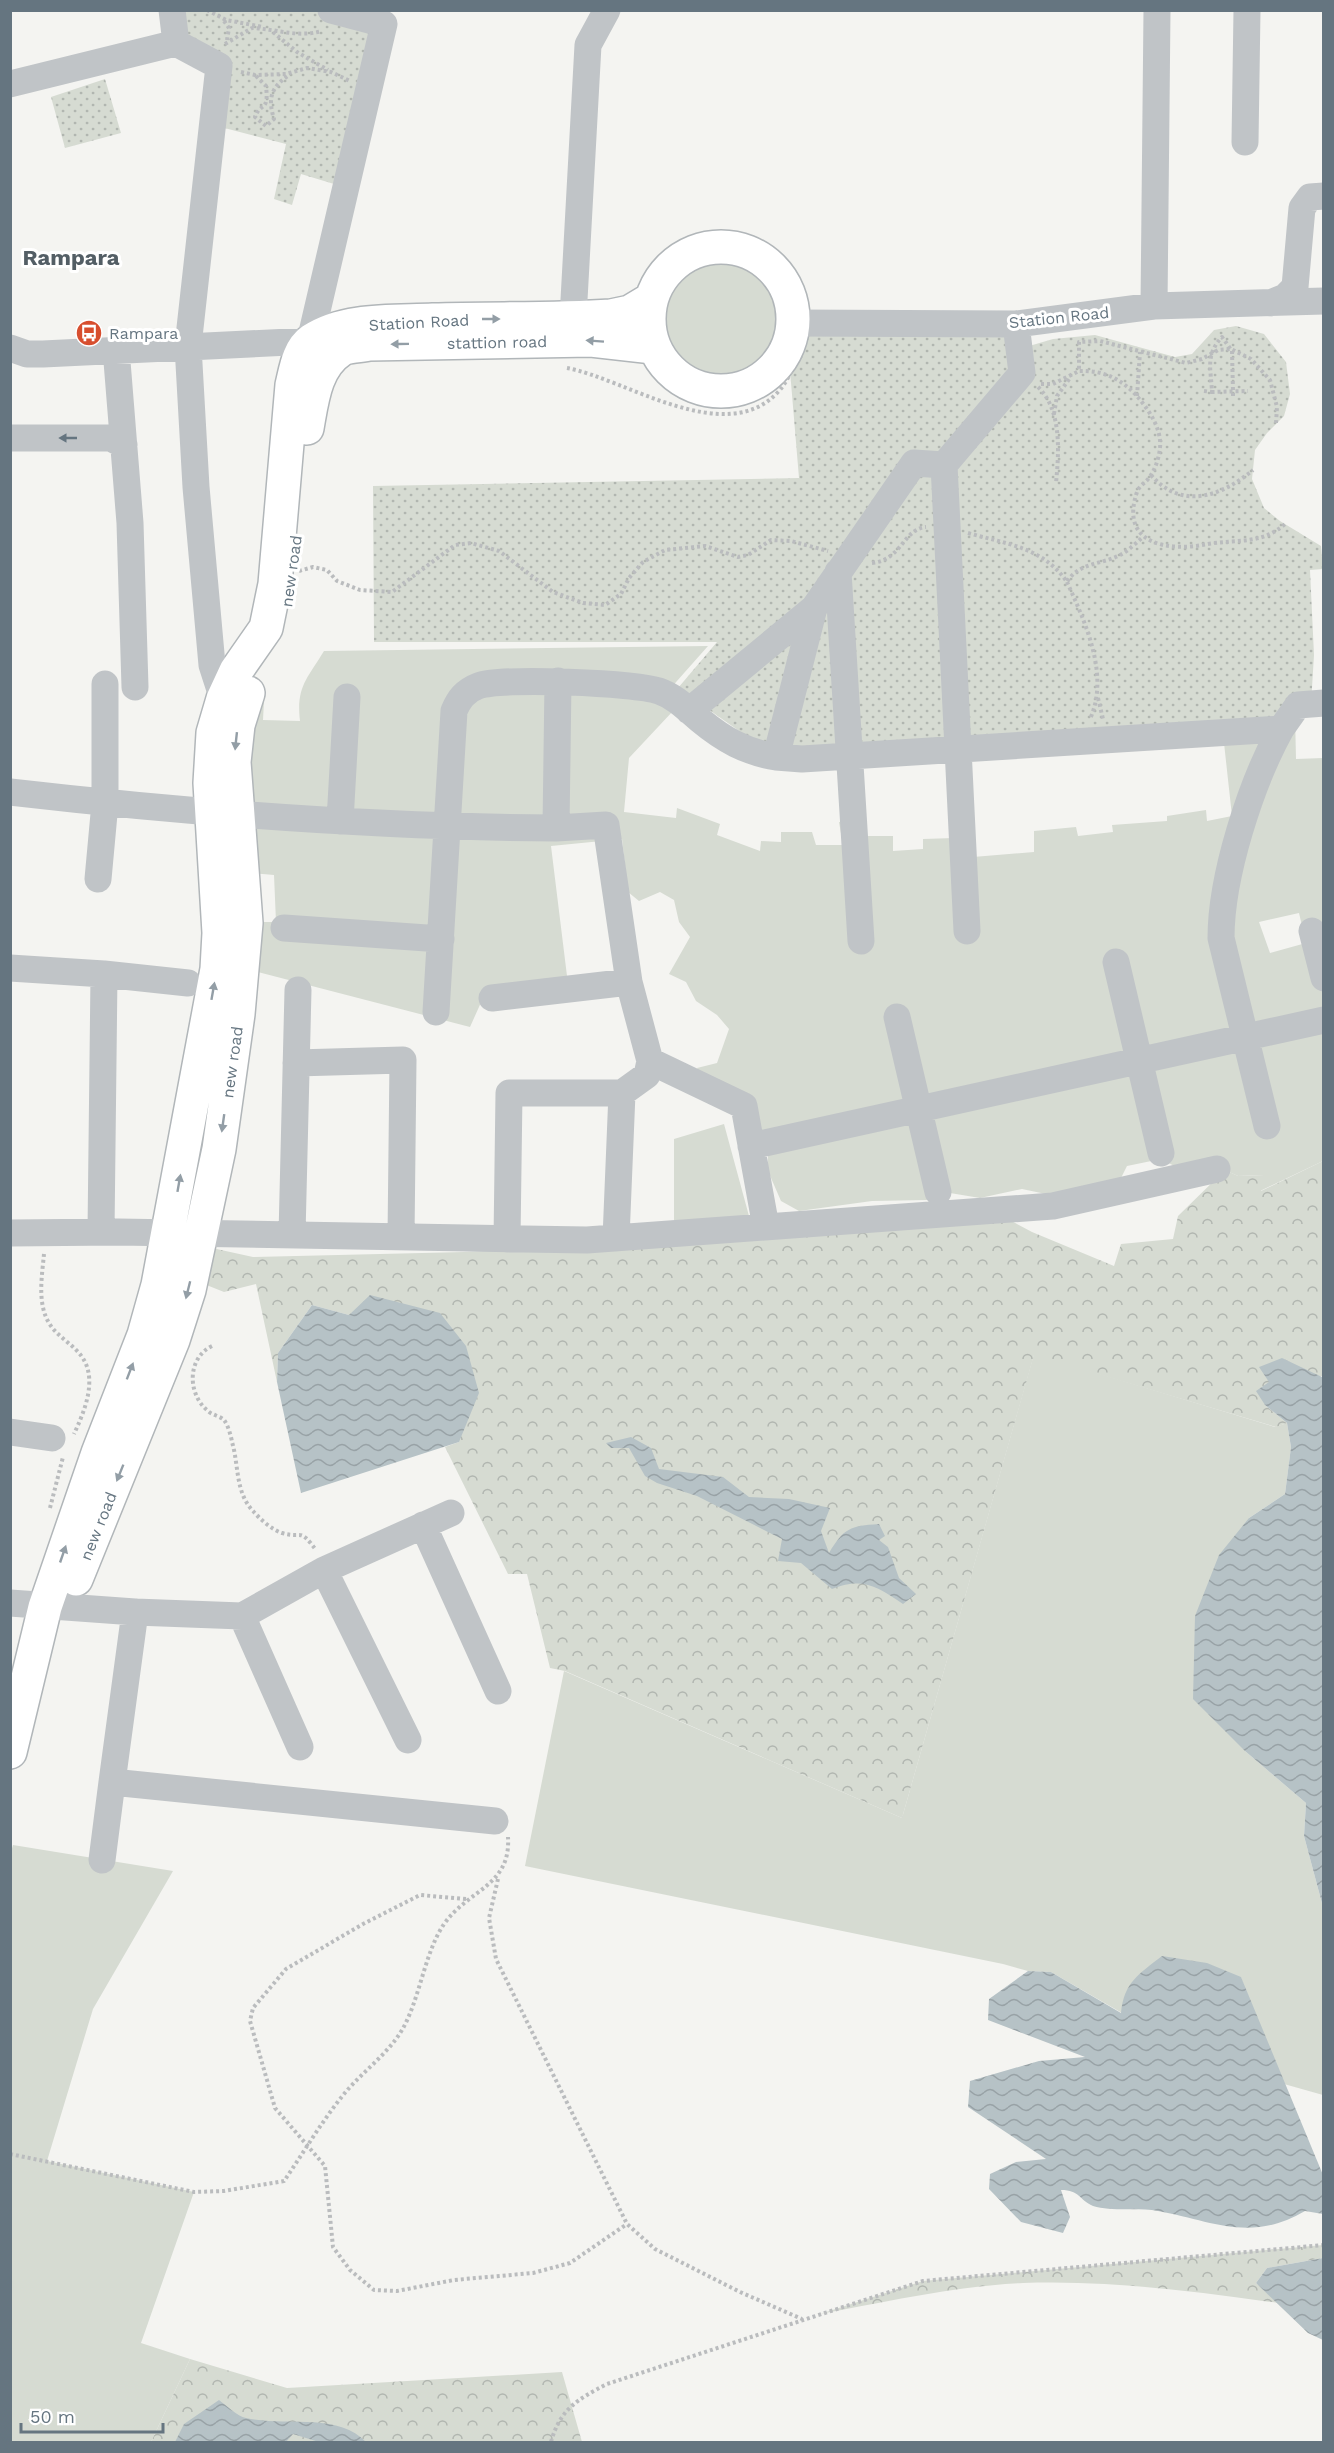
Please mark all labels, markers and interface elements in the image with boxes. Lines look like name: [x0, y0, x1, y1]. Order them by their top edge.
district label: Rampara: [22, 245, 120, 270]
street label: Station Road: [1008, 303, 1110, 332]
street label: Station Road: [368, 310, 470, 335]
one-way arrow: [482, 314, 501, 324]
bus stop icon: Rampara: [74, 318, 104, 348]
place label: Rampara: [109, 324, 178, 343]
street label: stattion road: [447, 332, 547, 353]
one-way arrow: [585, 336, 604, 346]
one-way arrow: [391, 339, 410, 349]
one-way arrow: [59, 433, 78, 443]
street label: new road: [277, 534, 306, 608]
one-way arrow: [231, 732, 241, 751]
one-way arrow: [209, 981, 218, 1000]
street label: new road: [218, 1025, 247, 1099]
one-way arrow: [218, 1114, 227, 1133]
one-way arrow: [175, 1173, 184, 1192]
one-way arrow: [183, 1281, 193, 1299]
one-way arrow: [125, 1361, 135, 1379]
one-way arrow: [115, 1464, 125, 1482]
street label: new road: [76, 1489, 121, 1563]
one-way arrow: [59, 1545, 69, 1563]
scale bar: [21, 2396, 164, 2434]
text: 50 m: [30, 2406, 75, 2427]

